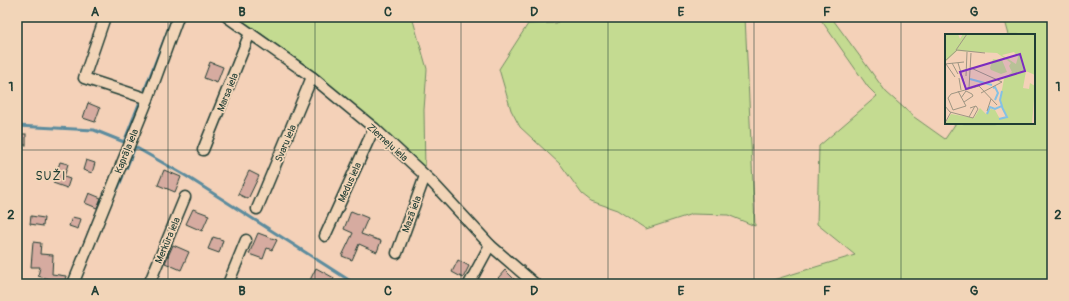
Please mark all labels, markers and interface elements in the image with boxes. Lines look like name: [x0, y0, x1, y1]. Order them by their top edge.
text: A: [91, 4, 100, 20]
text: B: [238, 4, 246, 20]
text: C: [384, 4, 392, 20]
text: D: [530, 4, 538, 20]
text: E: [678, 4, 685, 20]
text: F: [823, 4, 831, 20]
text: G: [970, 4, 979, 20]
inset map: [945, 34, 1035, 124]
street label: Marsa iela: [215, 71, 241, 113]
text: 1: [8, 79, 14, 95]
text: 1: [1055, 79, 1061, 95]
street label: Ziemeļu iela: [364, 121, 410, 164]
street label: Svaru iela: [273, 123, 299, 164]
street label: Kaprāļa iela: [113, 127, 141, 175]
street label: Medus iela: [336, 160, 364, 204]
district label: SUŽI: [36, 168, 66, 184]
street label: Mazā iela: [400, 194, 424, 234]
text: 2: [7, 207, 15, 223]
text: 2: [1054, 207, 1062, 223]
street label: Merkūra iela: [153, 215, 183, 265]
text: A: [91, 283, 100, 299]
text: B: [238, 283, 246, 299]
text: C: [384, 283, 392, 299]
text: D: [530, 283, 538, 299]
text: E: [678, 283, 685, 299]
text: F: [823, 283, 831, 299]
text: G: [970, 283, 979, 299]

